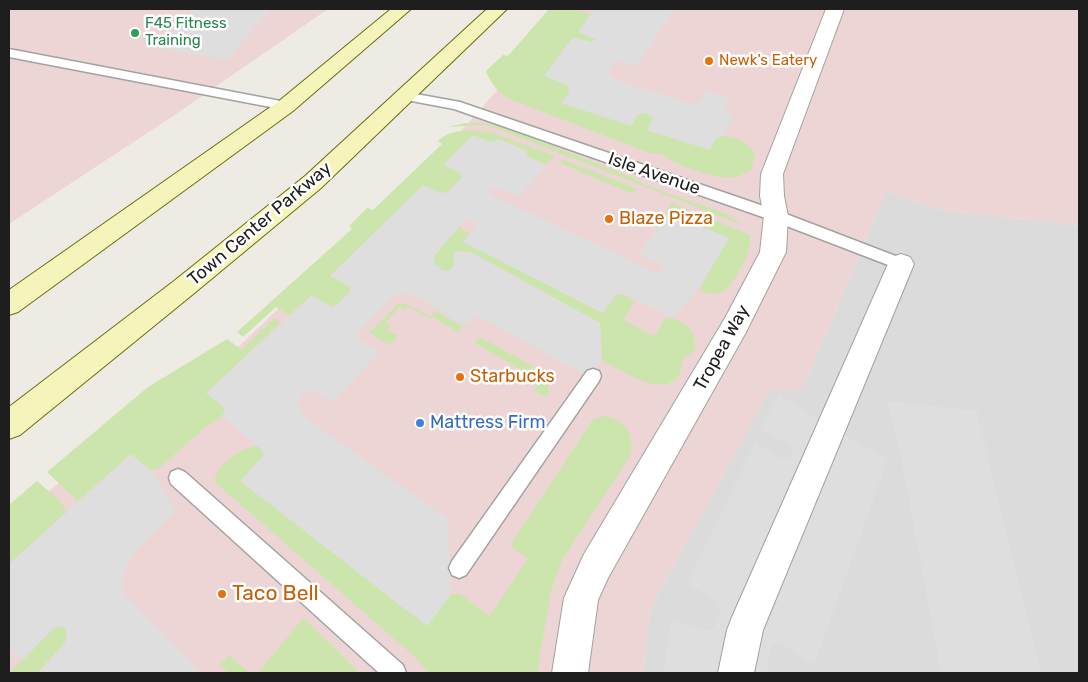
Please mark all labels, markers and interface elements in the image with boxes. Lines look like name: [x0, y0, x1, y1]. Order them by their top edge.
place label: F45 Fitness Training: [145, 15, 227, 50]
marker: F45 Fitness Training: [129, 27, 141, 39]
place label: Newk's Eatery: [719, 52, 817, 70]
marker: Newk's Eatery: [703, 55, 715, 67]
street label: Isle Avenue: [605, 148, 703, 200]
street label: Town Center Parkway: [184, 158, 336, 290]
place label: Blaze Pizza: [619, 208, 713, 230]
marker: Blaze Pizza: [603, 213, 615, 225]
street label: Tropea Way: [690, 301, 754, 395]
place label: Starbucks: [470, 366, 555, 388]
marker: Starbucks: [454, 371, 466, 383]
place label: Mattress Firm: [430, 412, 545, 434]
marker: Mattress Firm: [414, 417, 426, 429]
place label: Taco Bell: [232, 581, 319, 607]
marker: Taco Bell: [216, 588, 228, 600]

